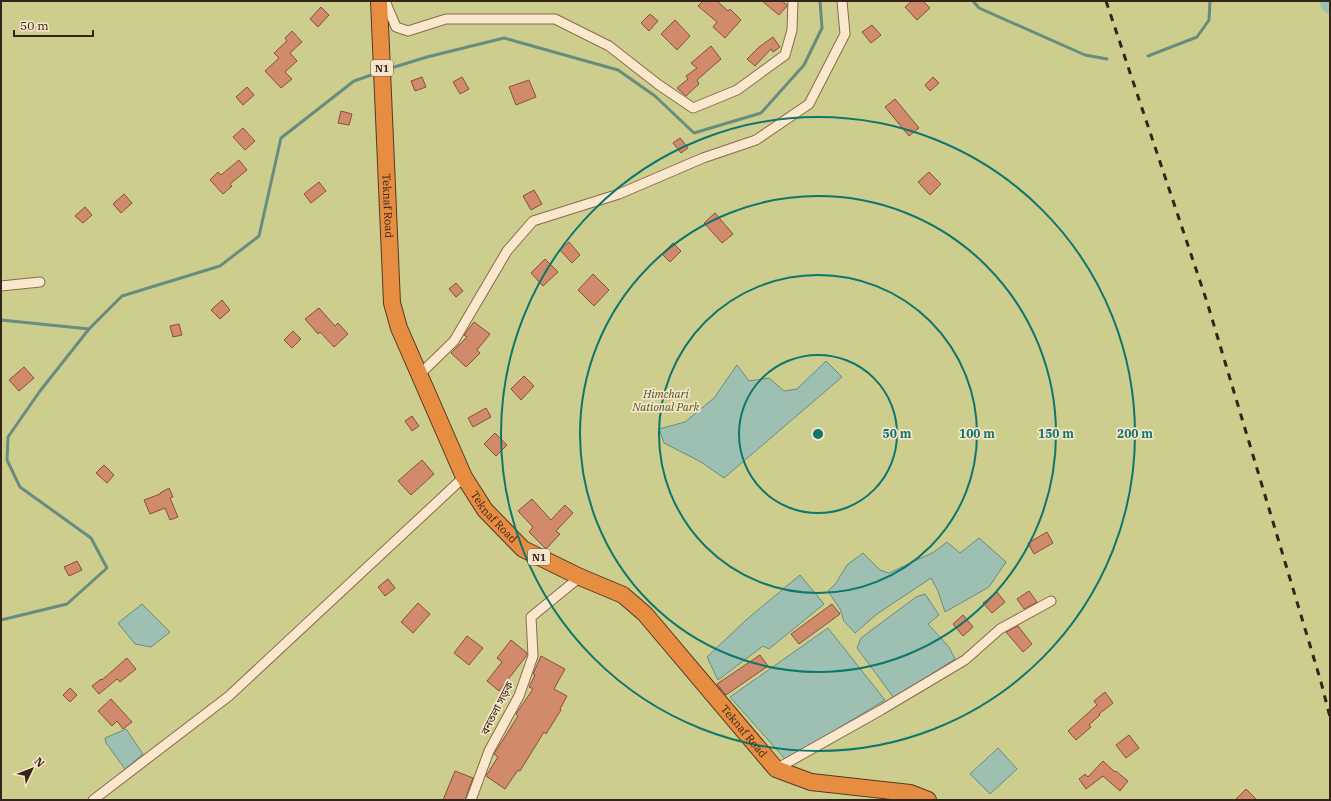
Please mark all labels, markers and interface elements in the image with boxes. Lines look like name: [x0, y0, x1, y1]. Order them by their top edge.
scale bar: [14, 12, 93, 38]
text: 50 m: [20, 18, 49, 33]
road number: N1: [371, 60, 393, 76]
street label: Teknaf Road: [379, 173, 396, 239]
park label: Himchari National Park: [632, 387, 700, 414]
text: 50 m: [883, 426, 912, 441]
text: 100 m: [959, 426, 995, 441]
text: 150 m: [1038, 426, 1074, 441]
text: 200 m: [1117, 426, 1153, 441]
centre of rings: [811, 427, 825, 441]
street label: Teknaf Road: [468, 488, 521, 546]
road number: N1: [528, 549, 550, 565]
street label: বনতলা সড়ক: [477, 679, 516, 738]
street label: Teknaf Road: [718, 702, 770, 761]
north arrow: [12, 749, 52, 789]
text: N: [31, 754, 48, 770]

